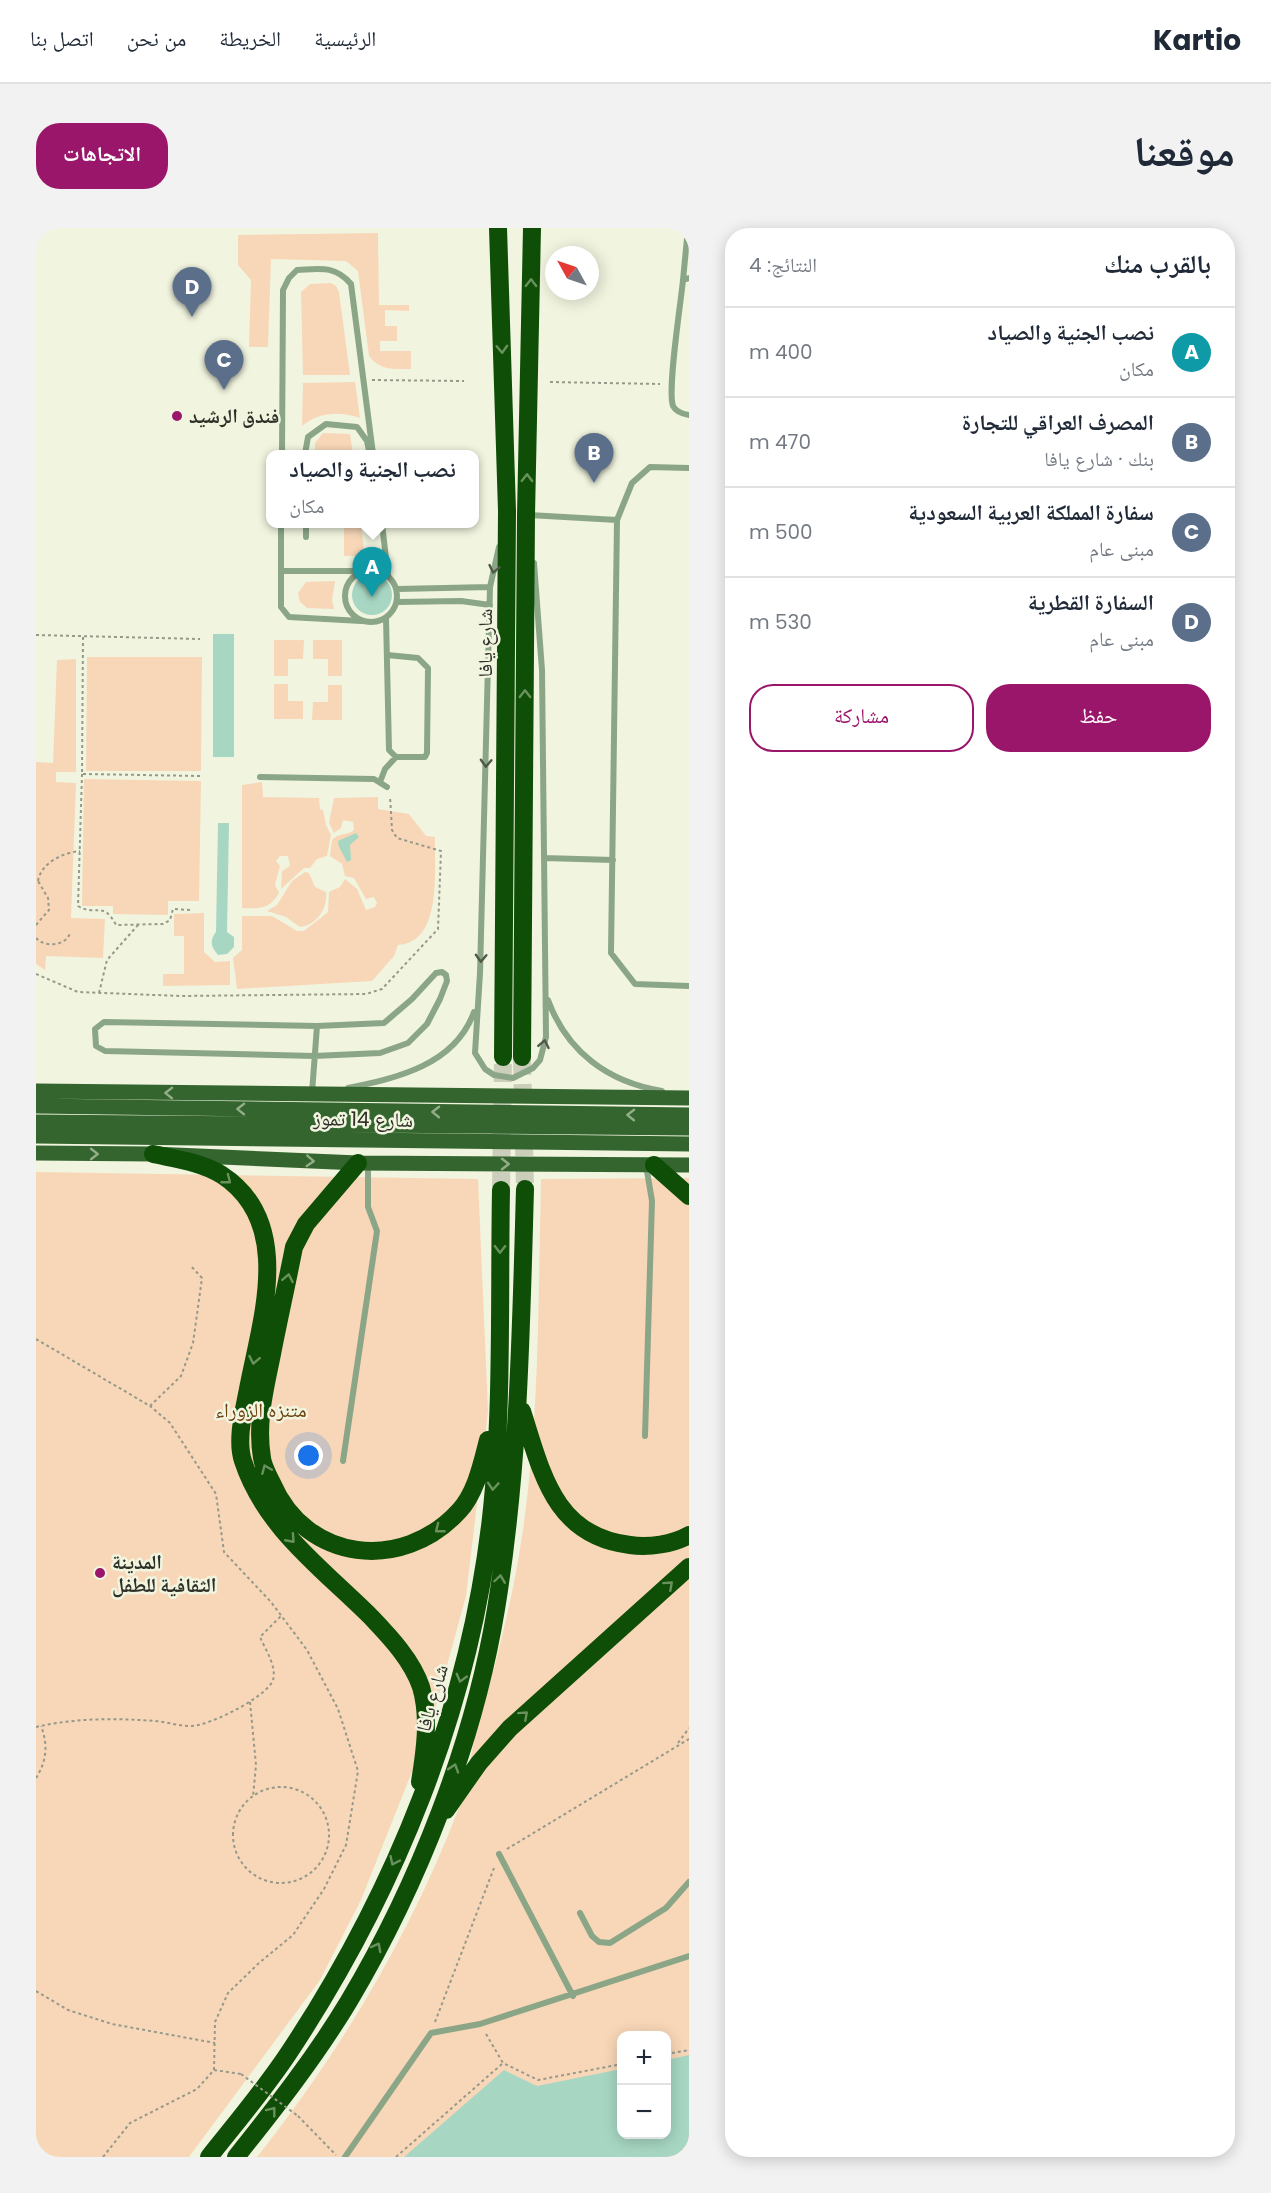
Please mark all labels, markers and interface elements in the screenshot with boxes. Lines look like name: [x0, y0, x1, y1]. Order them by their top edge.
text: Kartio: [1153, 21, 1241, 60]
text: اتصل بنا: [30, 24, 94, 53]
text: من نحن: [127, 24, 186, 53]
text: الخريطة: [219, 24, 281, 53]
text: الرئيسية: [314, 24, 376, 53]
text: موقعنا: [1134, 122, 1235, 181]
button: الاتجاهات: [36, 123, 168, 189]
north arrow: [545, 246, 599, 300]
text: بالقرب منك: [1104, 246, 1211, 282]
text: النتائج: 4: [749, 251, 817, 279]
pin: D: [172, 268, 212, 317]
one-way arrow: [525, 279, 537, 288]
text: نصب الجنية والصياد: [988, 317, 1154, 348]
text: 400 m: [749, 338, 813, 366]
text: A: [1184, 338, 1199, 366]
pin: C: [204, 340, 243, 390]
one-way arrow: [495, 345, 508, 354]
text: مكان: [1119, 355, 1154, 383]
place label: فندق الرشيد: [189, 402, 279, 430]
text: المصرف العراقي للتجارة: [962, 407, 1154, 438]
marker: فندق الرشيد: [170, 409, 184, 423]
text: 470 m: [749, 428, 811, 456]
text: B: [1185, 428, 1198, 456]
pin: B: [574, 434, 614, 483]
text: بنك · شارع يافا: [1044, 445, 1154, 473]
popup: [266, 450, 479, 528]
text: نصب الجنية والصياد: [289, 454, 456, 485]
one-way arrow: [521, 474, 533, 483]
text: مكان: [289, 492, 324, 520]
text: سفارة المملكة العربية السعودية: [908, 497, 1154, 528]
text: 500 m: [749, 518, 813, 546]
text: C: [1184, 518, 1199, 546]
text: مبنى عام: [1089, 535, 1154, 563]
pin: A: [352, 548, 392, 597]
one-way arrow: [489, 563, 502, 573]
text: السفارة القطرية: [1028, 587, 1154, 618]
text: 530 m: [749, 608, 812, 636]
text: D: [1184, 608, 1199, 636]
street label: شارع يافا: [471, 609, 499, 677]
text: مبنى عام: [1089, 625, 1154, 653]
button: مشاركة: [749, 684, 974, 752]
button: حفظ: [986, 684, 1211, 752]
one-way arrow: [518, 690, 531, 699]
one-way arrow: [480, 759, 492, 768]
one-way arrow: [474, 953, 487, 962]
one-way arrow: [537, 1039, 550, 1049]
one-way arrow: [164, 1087, 173, 1099]
one-way arrow: [236, 1103, 245, 1115]
street label: شارع 14 تموز: [312, 1104, 413, 1134]
one-way arrow: [431, 1106, 440, 1118]
one-way arrow: [626, 1108, 635, 1121]
one-way arrow: [90, 1148, 99, 1160]
one-way arrow: [306, 1155, 315, 1168]
one-way arrow: [501, 1158, 510, 1170]
one-way arrow: [220, 1173, 231, 1184]
one-way arrow: [494, 1244, 506, 1253]
one-way arrow: [281, 1273, 294, 1283]
one-way arrow: [248, 1355, 261, 1365]
park label: متنزه الزوراء: [215, 1396, 307, 1424]
your location: [294, 1441, 323, 1470]
one-way arrow: [261, 1465, 273, 1476]
one-way arrow: [487, 1481, 500, 1490]
one-way arrow: [434, 1521, 445, 1532]
one-way arrow: [284, 1532, 295, 1543]
place label: المدينة الثقافية للطفل: [112, 1548, 216, 1599]
marker: المدينة الثقافية للطفل: [93, 1566, 107, 1580]
one-way arrow: [494, 1575, 506, 1584]
one-way arrow: [662, 1581, 673, 1592]
street label: شارع يافا: [409, 1661, 455, 1735]
one-way arrow: [456, 1673, 469, 1683]
one-way arrow: [517, 1711, 528, 1722]
one-way arrow: [447, 1763, 459, 1774]
one-way arrow: [390, 1854, 402, 1865]
one-way arrow: [370, 1943, 381, 1953]
map controls: [617, 2031, 671, 2139]
button: +: [617, 2031, 671, 2085]
button: −: [617, 2085, 671, 2139]
one-way arrow: [265, 2107, 276, 2118]

